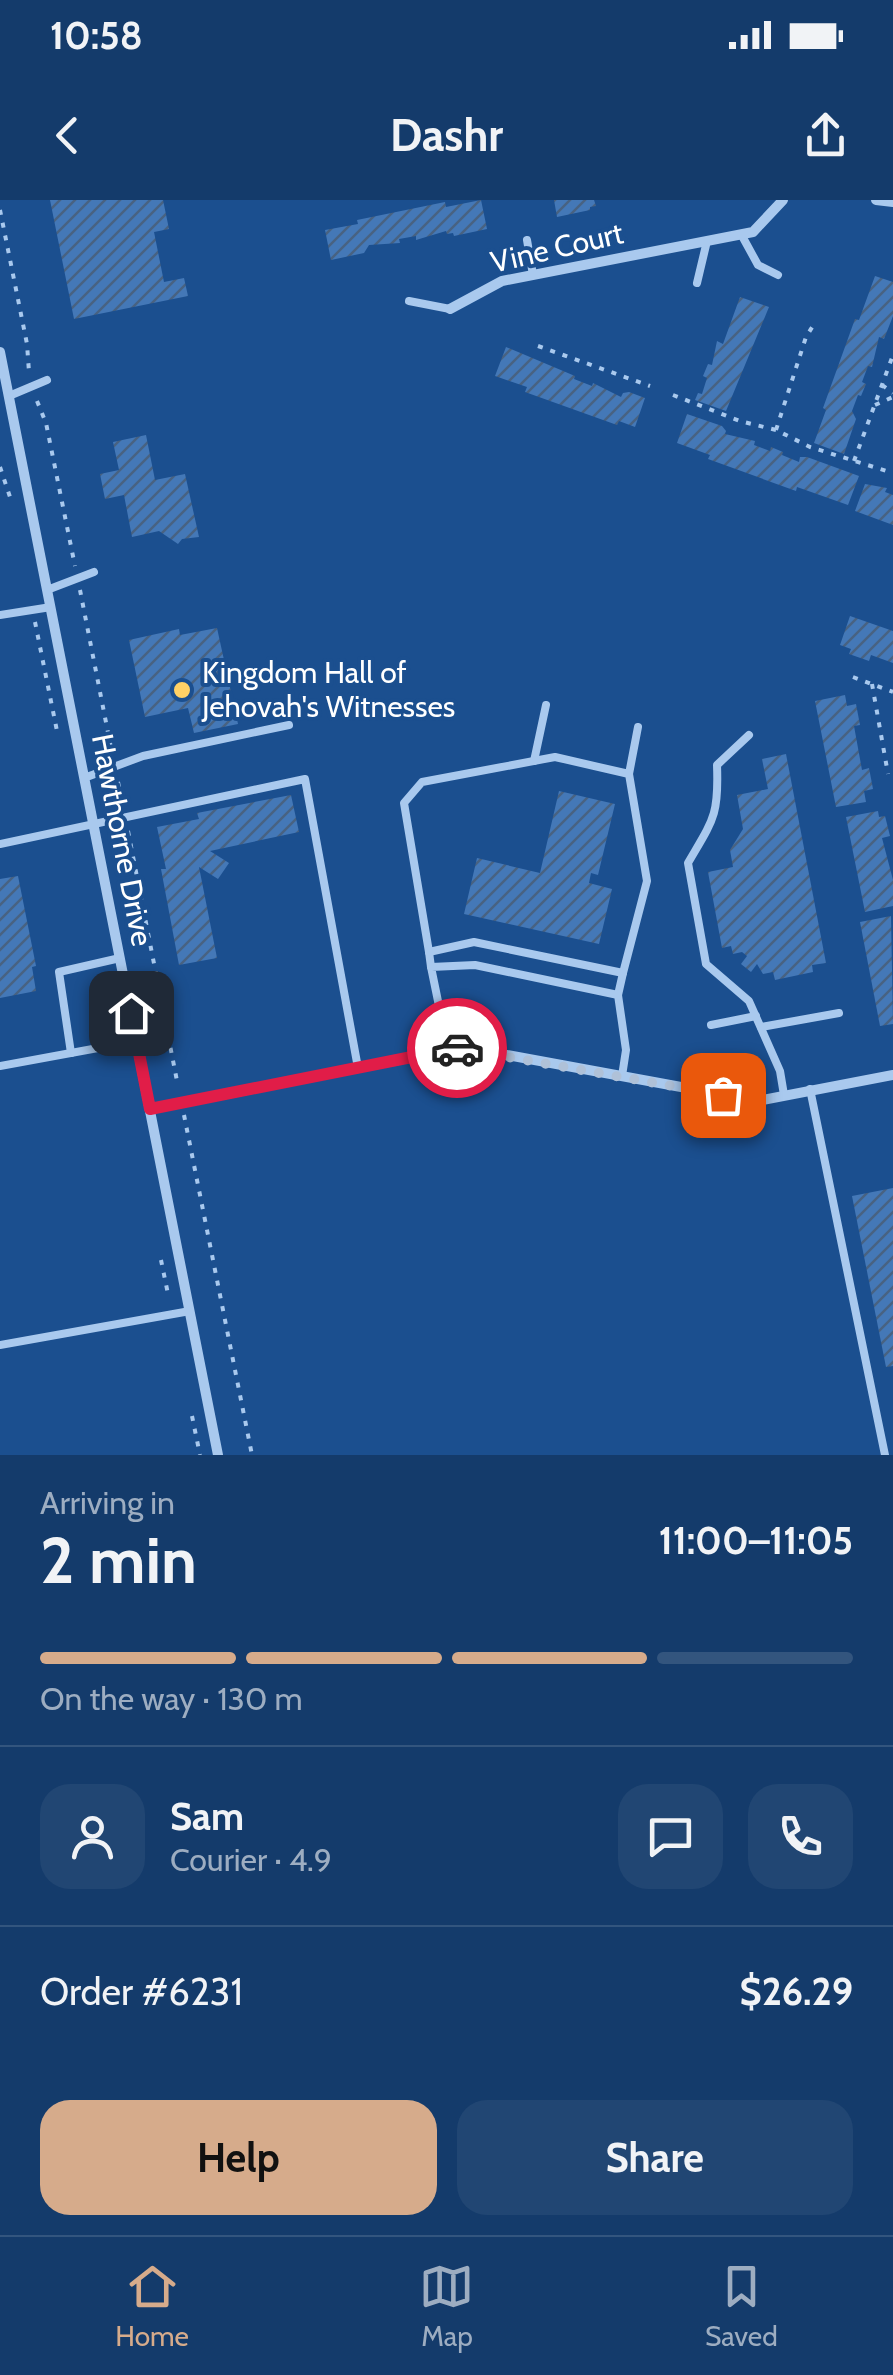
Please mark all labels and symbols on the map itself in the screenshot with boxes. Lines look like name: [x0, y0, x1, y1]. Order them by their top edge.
street label: Vine Court: [487, 214, 627, 281]
place label: Kingdom Hall of Jehovah's Witnesses: [201, 654, 455, 725]
marker: Kingdom Hall of Jehovah's Witnesses: [171, 679, 193, 701]
street label: Hawthorne Drive: [84, 731, 161, 949]
pin: [89, 971, 174, 1056]
courier: [407, 998, 507, 1098]
pin: [681, 1053, 766, 1138]

